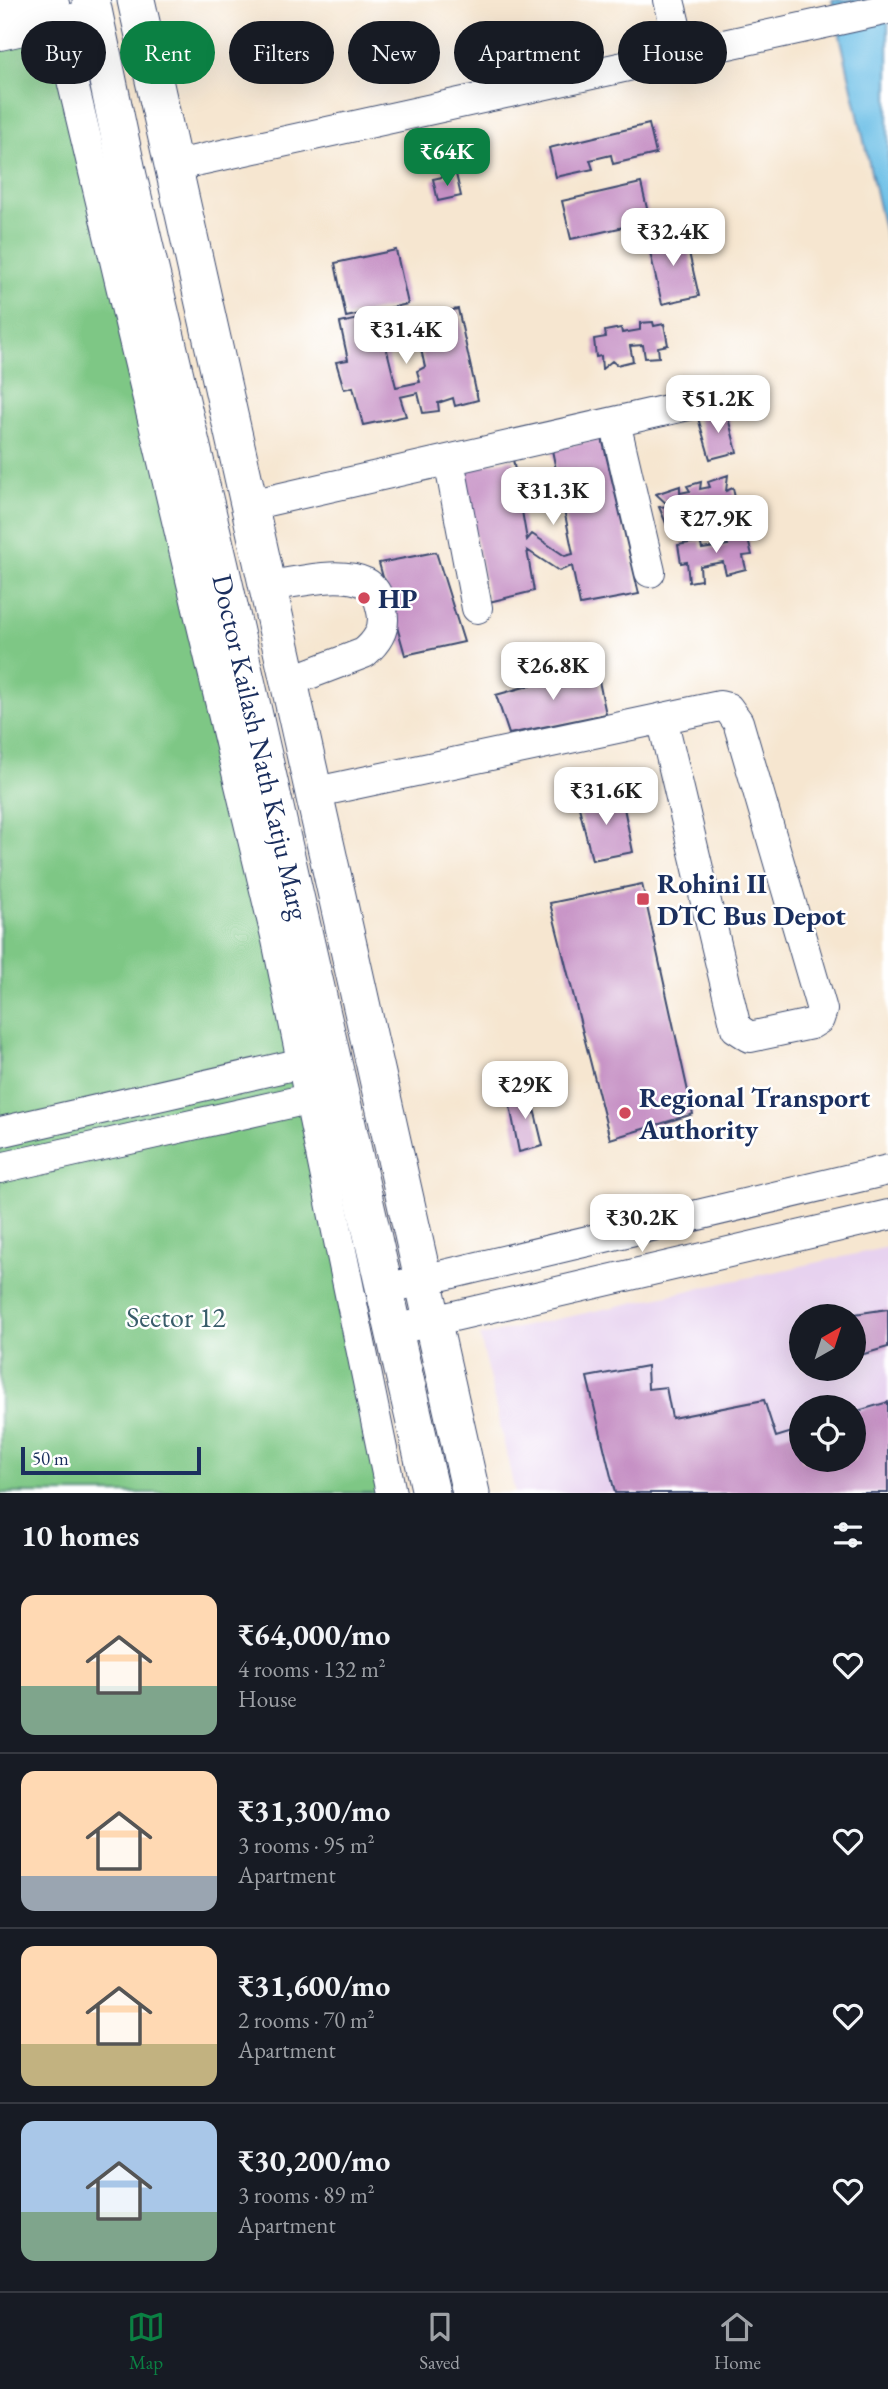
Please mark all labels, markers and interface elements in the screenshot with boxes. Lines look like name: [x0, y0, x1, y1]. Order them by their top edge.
chip: Buy: [21, 21, 106, 84]
chip: Rent: [120, 21, 215, 84]
chip: Filters: [229, 21, 334, 84]
chip: New: [348, 21, 440, 84]
chip: Apartment: [454, 21, 604, 84]
chip: House: [618, 21, 727, 84]
pin: ₹64K: [406, 128, 488, 188]
text: ₹64K: [420, 136, 474, 166]
pin: ₹32.4K: [616, 208, 730, 268]
text: ₹32.4K: [637, 216, 709, 246]
pin: ₹31.4K: [349, 306, 463, 366]
text: ₹31.4K: [370, 314, 442, 344]
pin: ₹51.2K: [661, 376, 775, 435]
text: ₹51.2K: [682, 383, 754, 413]
pin: ₹31.3K: [496, 468, 610, 527]
text: ₹31.3K: [517, 475, 589, 505]
pin: ₹27.9K: [659, 496, 773, 555]
text: ₹27.9K: [680, 503, 752, 533]
street label: Doctor Kailash Nath Katju Marg: [204, 570, 318, 924]
place label: HP: [378, 580, 417, 616]
marker: HP: [356, 590, 372, 606]
pin: ₹26.8K: [496, 642, 610, 702]
text: ₹26.8K: [517, 650, 589, 680]
pin: ₹31.6K: [549, 768, 663, 827]
text: ₹31.6K: [570, 775, 642, 805]
place label: Rohini II DTC Bus Depot: [657, 865, 846, 933]
marker: Rohini II DTC Bus Depot: [635, 891, 651, 907]
pin: ₹29K: [484, 1062, 566, 1121]
text: ₹29K: [498, 1069, 552, 1099]
place label: Regional Transport Authority: [638, 1079, 871, 1147]
marker: Regional Transport Authority: [617, 1105, 633, 1121]
pin: ₹30.2K: [585, 1194, 699, 1254]
text: ₹30.2K: [606, 1202, 678, 1232]
park label: Sector 12: [126, 1299, 226, 1335]
north arrow: [789, 1304, 866, 1381]
map controls: [789, 1304, 866, 1472]
button: locate: [789, 1395, 866, 1472]
scale bar: [21, 1444, 201, 1476]
text: 50 m: [32, 1446, 69, 1471]
text: 10 homes: [21, 1516, 139, 1555]
icon: filters: [829, 1516, 867, 1554]
text: ₹64,000/mo: [238, 1615, 390, 1654]
icon: home: [77, 1623, 161, 1707]
icon: heart: [829, 1646, 867, 1684]
text: 4 rooms · 132 m²: [238, 1654, 386, 1684]
text: House: [238, 1684, 297, 1714]
text: ₹31,300/mo: [238, 1791, 390, 1830]
icon: home: [77, 1799, 161, 1883]
icon: heart: [829, 1822, 867, 1860]
text: 3 rooms · 95 m²: [238, 1830, 375, 1860]
text: Apartment: [238, 1860, 336, 1890]
text: ₹31,600/mo: [238, 1966, 390, 2005]
icon: home: [77, 1974, 161, 2058]
icon: heart: [829, 1997, 867, 2035]
text: 2 rooms · 70 m²: [238, 2005, 375, 2035]
text: Apartment: [238, 2035, 336, 2065]
text: ₹30,200/mo: [238, 2141, 390, 2180]
icon: home: [77, 2149, 161, 2233]
icon: heart: [829, 2172, 867, 2210]
text: 3 rooms · 89 m²: [238, 2180, 375, 2210]
text: Apartment: [238, 2210, 336, 2240]
tab: Map: [127, 2308, 165, 2375]
tab: Saved: [419, 2308, 460, 2375]
tab: Home: [714, 2308, 761, 2375]

